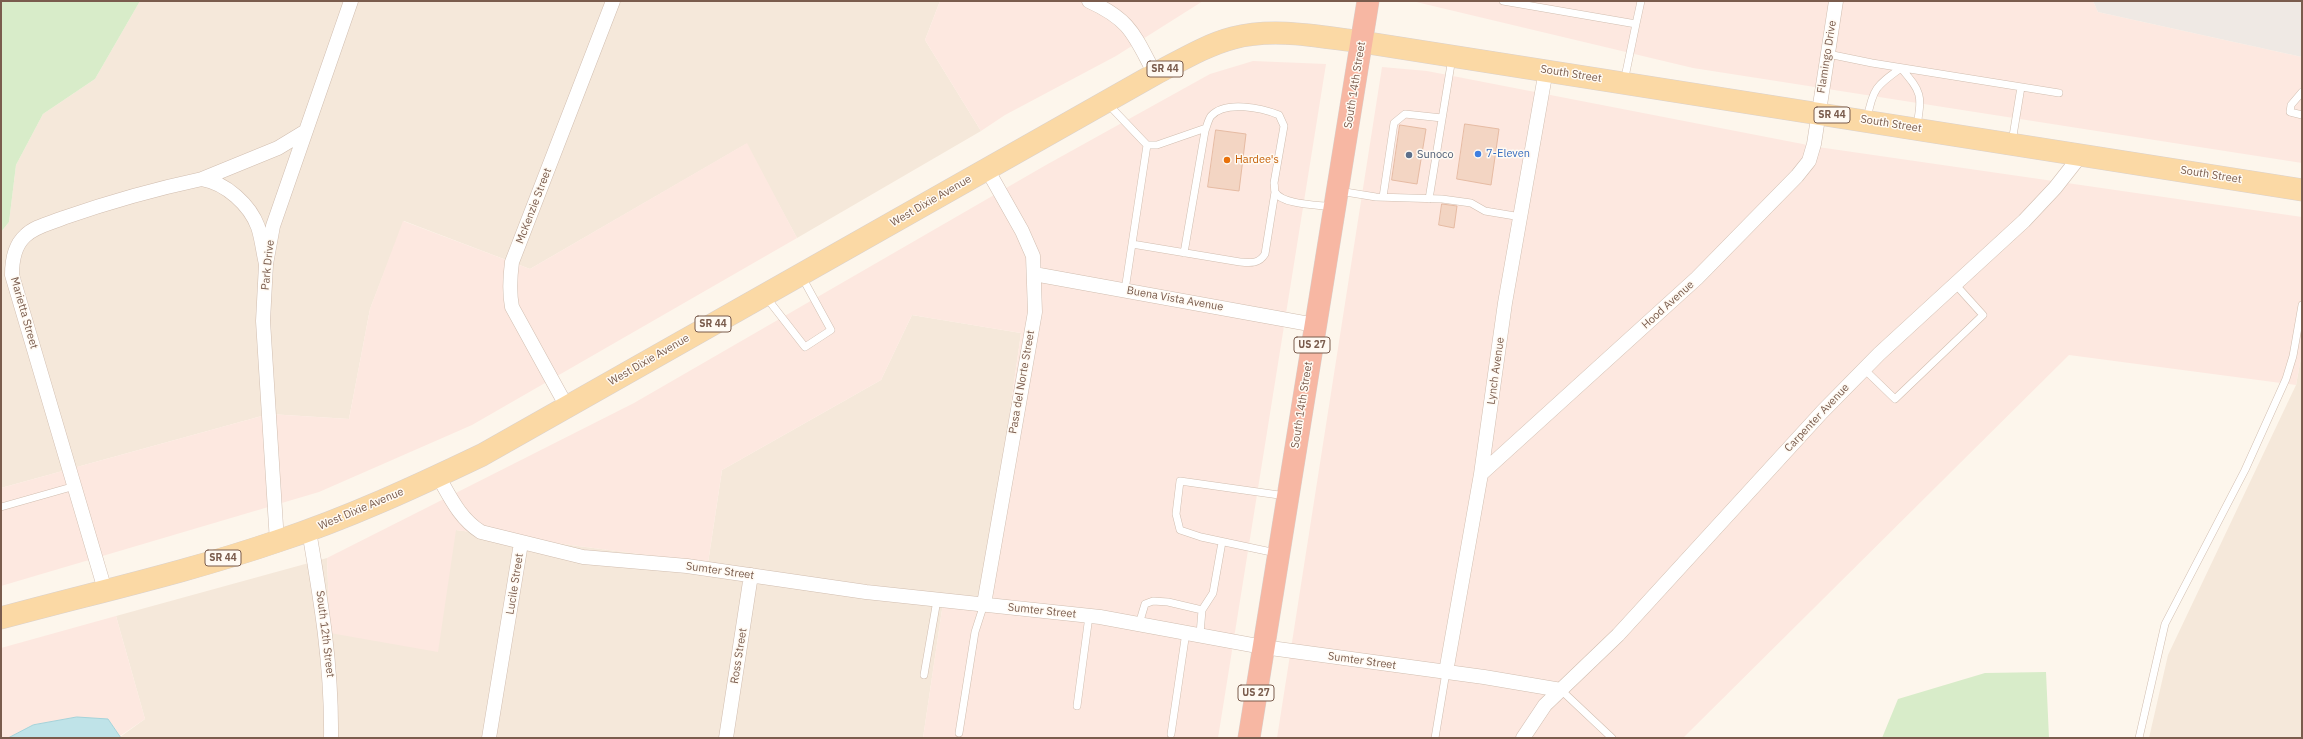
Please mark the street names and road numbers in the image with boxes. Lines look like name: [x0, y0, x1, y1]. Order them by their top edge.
street label: Flamingo Drive: [1815, 20, 1839, 94]
street label: South 14th Street: [1342, 41, 1368, 129]
road number: SR 44: [1147, 61, 1183, 77]
street label: South Street: [1540, 63, 1602, 85]
road number: SR 44: [1814, 107, 1850, 123]
street label: South Street: [1860, 113, 1922, 135]
street label: South Street: [2180, 164, 2242, 186]
street label: McKenzie Street: [513, 166, 555, 246]
street label: West Dixie Avenue: [888, 172, 974, 230]
street label: Park Drive: [259, 239, 277, 291]
street label: Marietta Street: [7, 276, 41, 350]
street label: Hood Avenue: [1639, 278, 1697, 332]
street label: Buena Vista Avenue: [1126, 284, 1224, 314]
road number: SR 44: [695, 316, 731, 332]
street label: Pasa del Norte Street: [1006, 329, 1038, 435]
street label: West Dixie Avenue: [606, 331, 692, 389]
street label: Lynch Avenue: [1485, 336, 1507, 406]
road number: US 27: [1294, 337, 1330, 353]
street label: South 14th Street: [1289, 361, 1315, 449]
street label: Carpenter Avenue: [1782, 381, 1852, 455]
street label: West Dixie Avenue: [316, 485, 406, 533]
road number: SR 44: [205, 550, 241, 566]
street label: Lucile Street: [504, 552, 526, 616]
street label: Sumter Street: [685, 560, 755, 582]
street label: South 12th Street: [313, 590, 337, 678]
street label: Sumter Street: [1007, 601, 1077, 621]
street label: Ross Street: [728, 627, 750, 685]
street label: Sumter Street: [1327, 650, 1397, 672]
road number: US 27: [1238, 685, 1274, 701]

